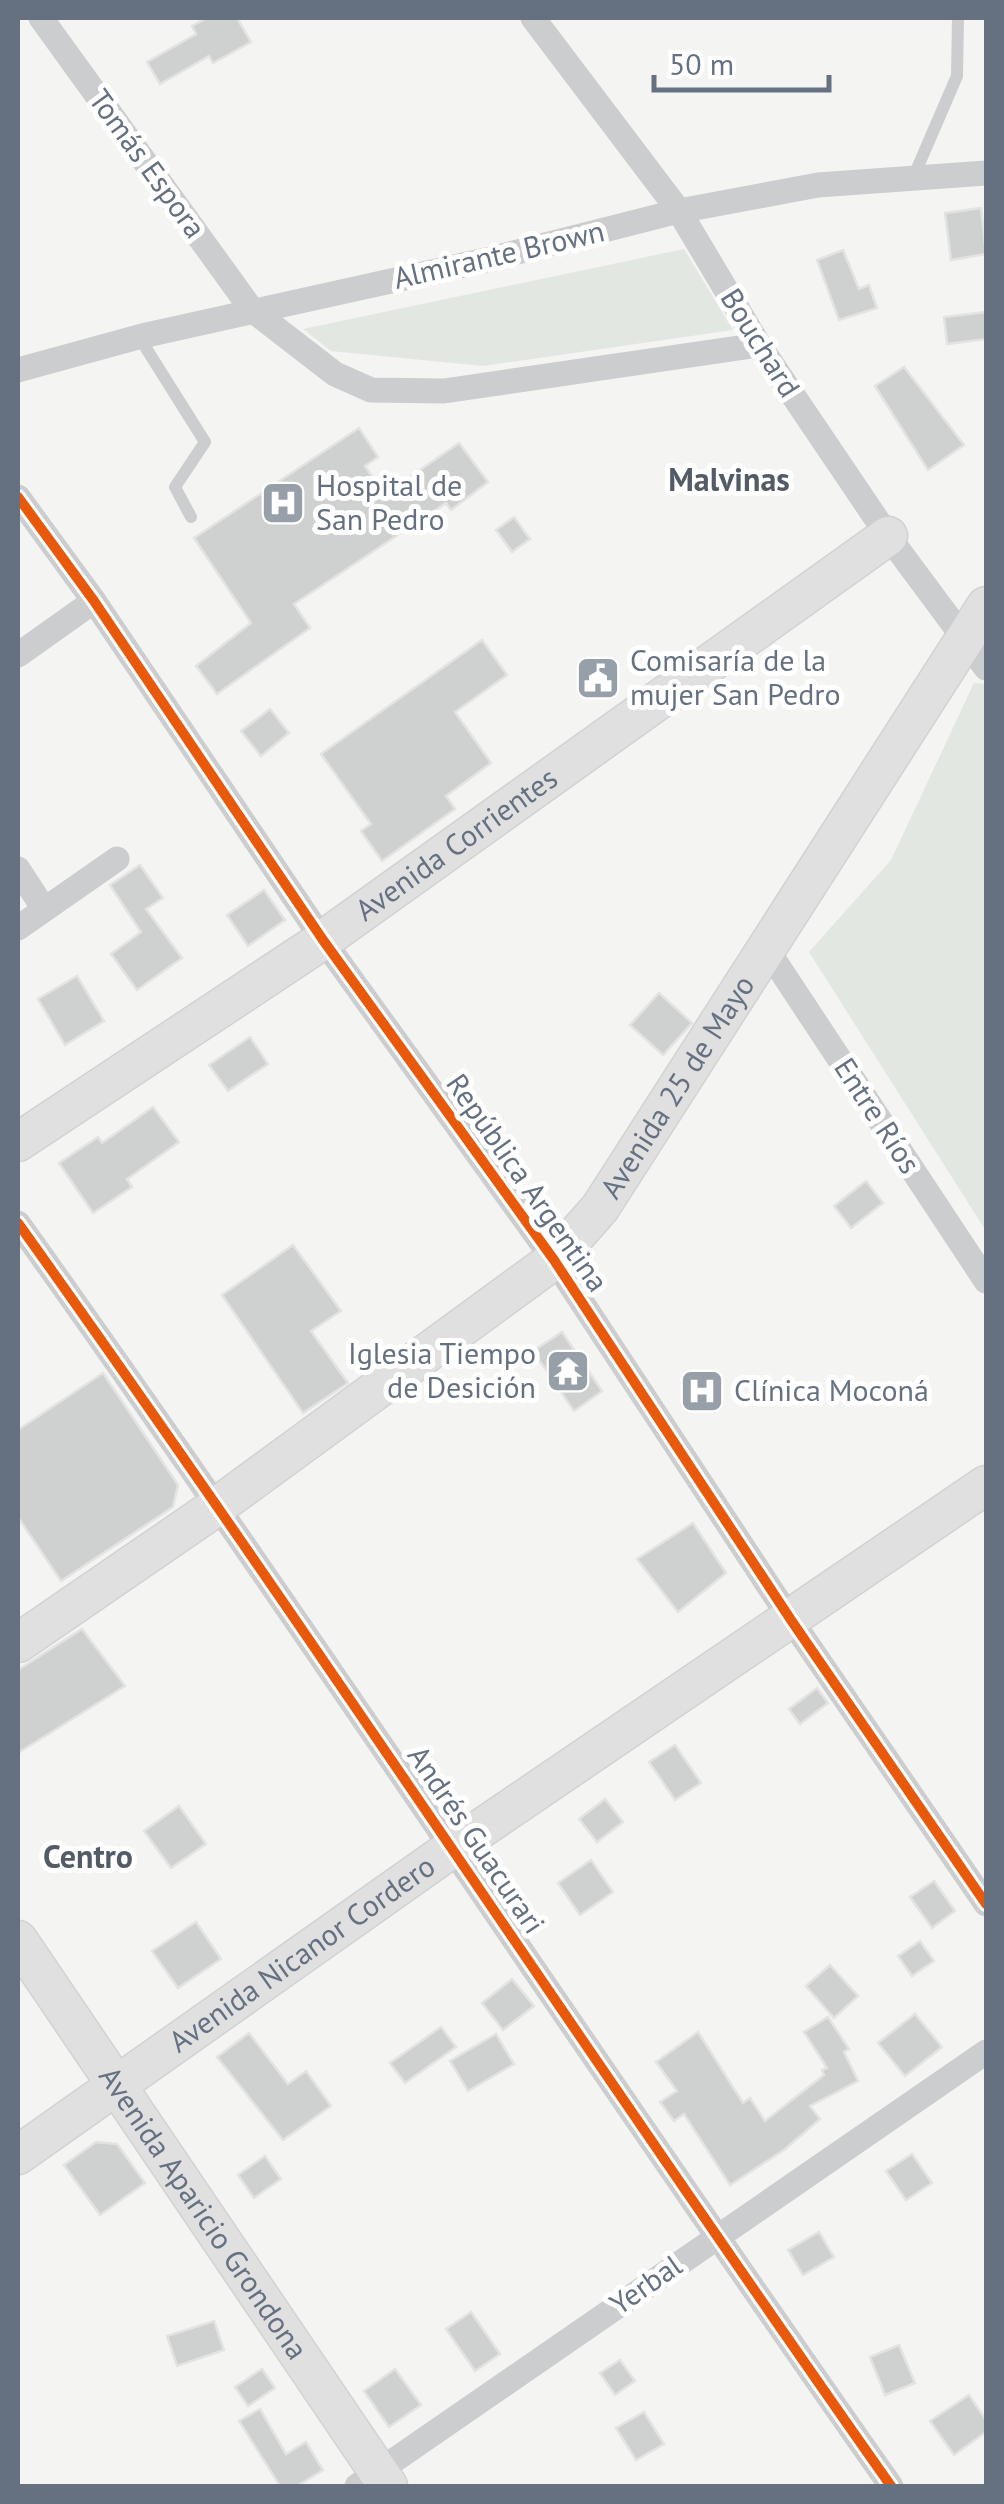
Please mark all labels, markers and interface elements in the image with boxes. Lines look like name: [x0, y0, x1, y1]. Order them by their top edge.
scale bar: [654, 30, 829, 92]
text: 50 m: [669, 44, 734, 83]
street label: Tomás Espora: [81, 81, 215, 245]
street label: Almirante Brown: [389, 210, 608, 297]
street label: Bouchard: [713, 281, 810, 404]
district label: Malvinas: [668, 458, 790, 500]
place label: Hospital de San Pedro: [316, 465, 462, 538]
hospital icon: Hospital de San Pedro: [260, 480, 306, 526]
place label: Comisaría de la mujer San Pedro: [630, 640, 841, 713]
public building icon: Comisaría de la mujer San Pedro: [575, 655, 621, 701]
street label: Avenida Corrientes: [347, 758, 564, 929]
street label: Avenida 25 de Mayo: [590, 967, 762, 1205]
street label: Entre Ríos: [826, 1050, 930, 1180]
street label: República Argentina: [438, 1065, 618, 1299]
place label: Iglesia Tiempo de Desición: [348, 1333, 536, 1406]
temple icon: Iglesia Tiempo de Desición: [545, 1348, 591, 1394]
hospital icon: Clínica Moconá: [679, 1368, 725, 1414]
place label: Clínica Moconá: [734, 1370, 929, 1409]
street label: Andrés Guacurari: [400, 1738, 555, 1941]
district label: Centro: [43, 1835, 133, 1877]
street label: Avenida Nicanor Cordero: [161, 1846, 442, 2060]
street label: Avenida Aparicio Grondona: [91, 2058, 317, 2366]
street label: Yerbal: [601, 2245, 689, 2323]

